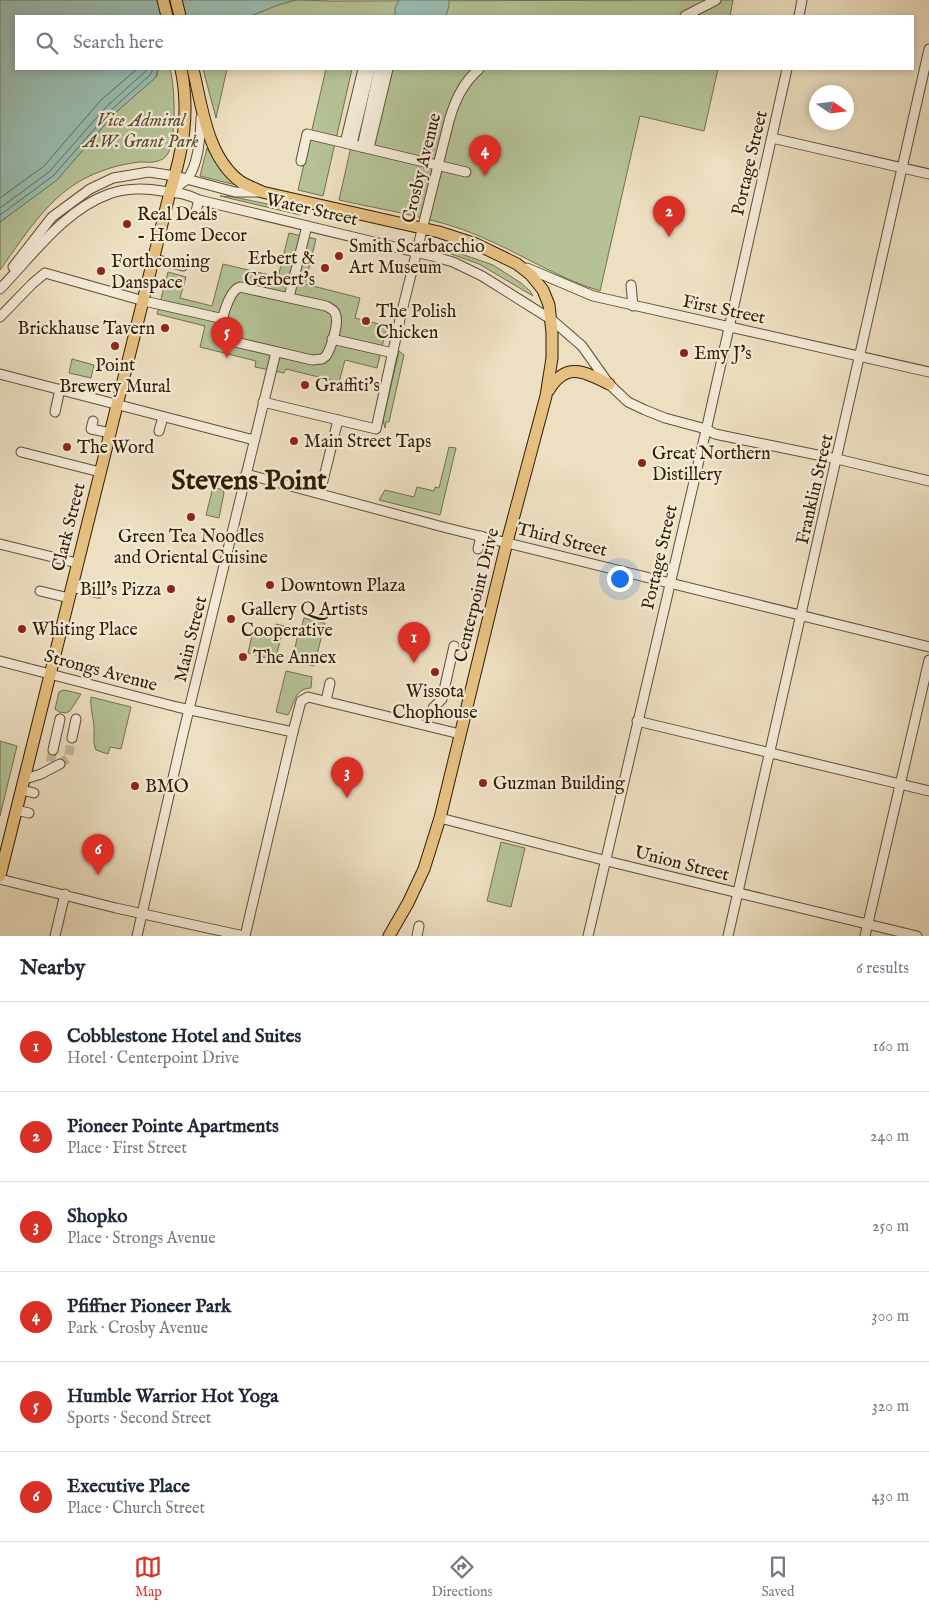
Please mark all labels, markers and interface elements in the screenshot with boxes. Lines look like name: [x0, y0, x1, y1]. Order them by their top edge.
search box: [15, 15, 914, 70]
icon: search: [33, 29, 61, 57]
text: Search here: [73, 31, 164, 55]
north arrow: [809, 85, 854, 130]
street label: Portage Street: [727, 109, 774, 218]
park label: Vice Admiral A.W. Grant Park: [81, 110, 199, 154]
street label: Crosby Avenue: [398, 111, 447, 226]
pin: 4: [469, 135, 501, 176]
street label: Water Street: [264, 189, 360, 232]
pin: 2: [653, 196, 685, 237]
place label: Real Deals - Home Decor: [137, 204, 247, 248]
marker: Real Deals - Home Decor: [121, 218, 133, 230]
place label: Smith Scarbacchio Art Museum: [348, 236, 485, 280]
place label: Erbert & Gerbert's: [244, 248, 315, 292]
marker: Smith Scarbacchio Art Museum: [333, 250, 345, 262]
place label: Forthcoming Danspace: [111, 251, 210, 295]
marker: Erbert & Gerbert's: [319, 262, 331, 274]
marker: Forthcoming Danspace: [95, 265, 107, 277]
street label: First Street: [680, 290, 767, 330]
place label: The Polish Chicken: [376, 301, 457, 345]
marker: The Polish Chicken: [360, 315, 372, 327]
pin: 5: [211, 317, 243, 358]
place label: Brickhause Tavern: [17, 318, 155, 341]
marker: Brickhause Tavern: [159, 322, 171, 334]
marker: Point Brewery Mural: [109, 340, 121, 352]
place label: Emy J's: [694, 343, 752, 366]
marker: Emy J's: [678, 347, 690, 359]
place label: Point Brewery Mural: [59, 355, 171, 399]
place label: Graffiti's: [315, 375, 380, 398]
marker: Graffiti's: [299, 379, 311, 391]
place label: Main Street Taps: [304, 431, 431, 454]
street label: Franklin Street: [792, 432, 839, 547]
marker: Main Street Taps: [288, 435, 300, 447]
place label: The Word: [77, 437, 154, 460]
marker: The Word: [61, 441, 73, 453]
place label: Great Northern Distillery: [652, 443, 771, 487]
marker: Great Northern Distillery: [636, 457, 648, 469]
district label: Stevens Point: [171, 464, 327, 499]
street label: Clark Street: [47, 481, 92, 574]
street label: Portage Street: [637, 503, 684, 612]
marker: Green Tea Noodles and Oriental Cuisine: [185, 511, 197, 523]
street label: Third Street: [514, 518, 609, 563]
place label: Green Tea Noodles and Oriental Cuisine: [114, 526, 268, 570]
street label: Centerpoint Drive: [450, 526, 505, 665]
your location: [607, 566, 633, 592]
place label: Downtown Plaza: [280, 575, 406, 598]
place label: Bill's Pizza: [80, 579, 161, 602]
marker: Downtown Plaza: [264, 579, 276, 591]
marker: Bill's Pizza: [165, 583, 177, 595]
street label: Main Street: [170, 594, 213, 685]
place label: Gallery Q Artists Cooperative: [241, 599, 368, 643]
marker: Gallery Q Artists Cooperative: [225, 613, 237, 625]
place label: Whiting Place: [32, 619, 138, 642]
pin: 1: [398, 622, 430, 663]
marker: Whiting Place: [16, 623, 28, 635]
street label: Strongs Avenue: [41, 645, 160, 698]
place label: The Annex: [253, 647, 337, 670]
marker: The Annex: [237, 651, 249, 663]
marker: Wissota Chophouse: [429, 666, 441, 678]
place label: Wissota Chophouse: [393, 681, 477, 725]
pin: 3: [331, 757, 363, 798]
place label: Guzman Building: [493, 773, 625, 796]
place label: BMO: [145, 776, 189, 799]
marker: Guzman Building: [477, 777, 489, 789]
marker: BMO: [129, 780, 141, 792]
pin: 6: [82, 834, 114, 875]
street label: Union Street: [632, 842, 731, 887]
text: Nearby: [20, 955, 85, 982]
text: 6 results: [856, 959, 909, 979]
text: Cobblestone Hotel and Suites: [67, 1025, 301, 1049]
text: 1: [33, 1037, 39, 1057]
text: 160 m: [873, 1037, 909, 1057]
text: Hotel · Centerpoint Drive: [67, 1049, 239, 1069]
text: Pioneer Pointe Apartments: [67, 1115, 279, 1139]
text: 2: [32, 1127, 40, 1147]
text: 240 m: [870, 1127, 909, 1147]
text: Place · First Street: [67, 1139, 187, 1159]
text: Shopko: [67, 1205, 127, 1229]
text: 3: [33, 1217, 39, 1237]
text: 250 m: [872, 1217, 909, 1237]
text: Place · Strongs Avenue: [67, 1229, 216, 1249]
text: Pfiffner Pioneer Park: [67, 1295, 231, 1319]
text: 4: [32, 1307, 40, 1327]
text: 300 m: [871, 1307, 909, 1327]
text: Park · Crosby Avenue: [67, 1319, 208, 1339]
text: Humble Warrior Hot Yoga: [67, 1385, 278, 1409]
text: 5: [33, 1397, 39, 1417]
text: 320 m: [872, 1397, 909, 1417]
text: Sports · Second Street: [67, 1409, 211, 1429]
text: Executive Place: [67, 1475, 190, 1499]
text: 6: [33, 1487, 39, 1507]
text: 430 m: [871, 1487, 909, 1507]
text: Place · Church Street: [67, 1499, 205, 1519]
tab: Map: [134, 1553, 162, 1601]
tab: Directions: [431, 1553, 492, 1601]
tab: Saved: [761, 1553, 794, 1601]

